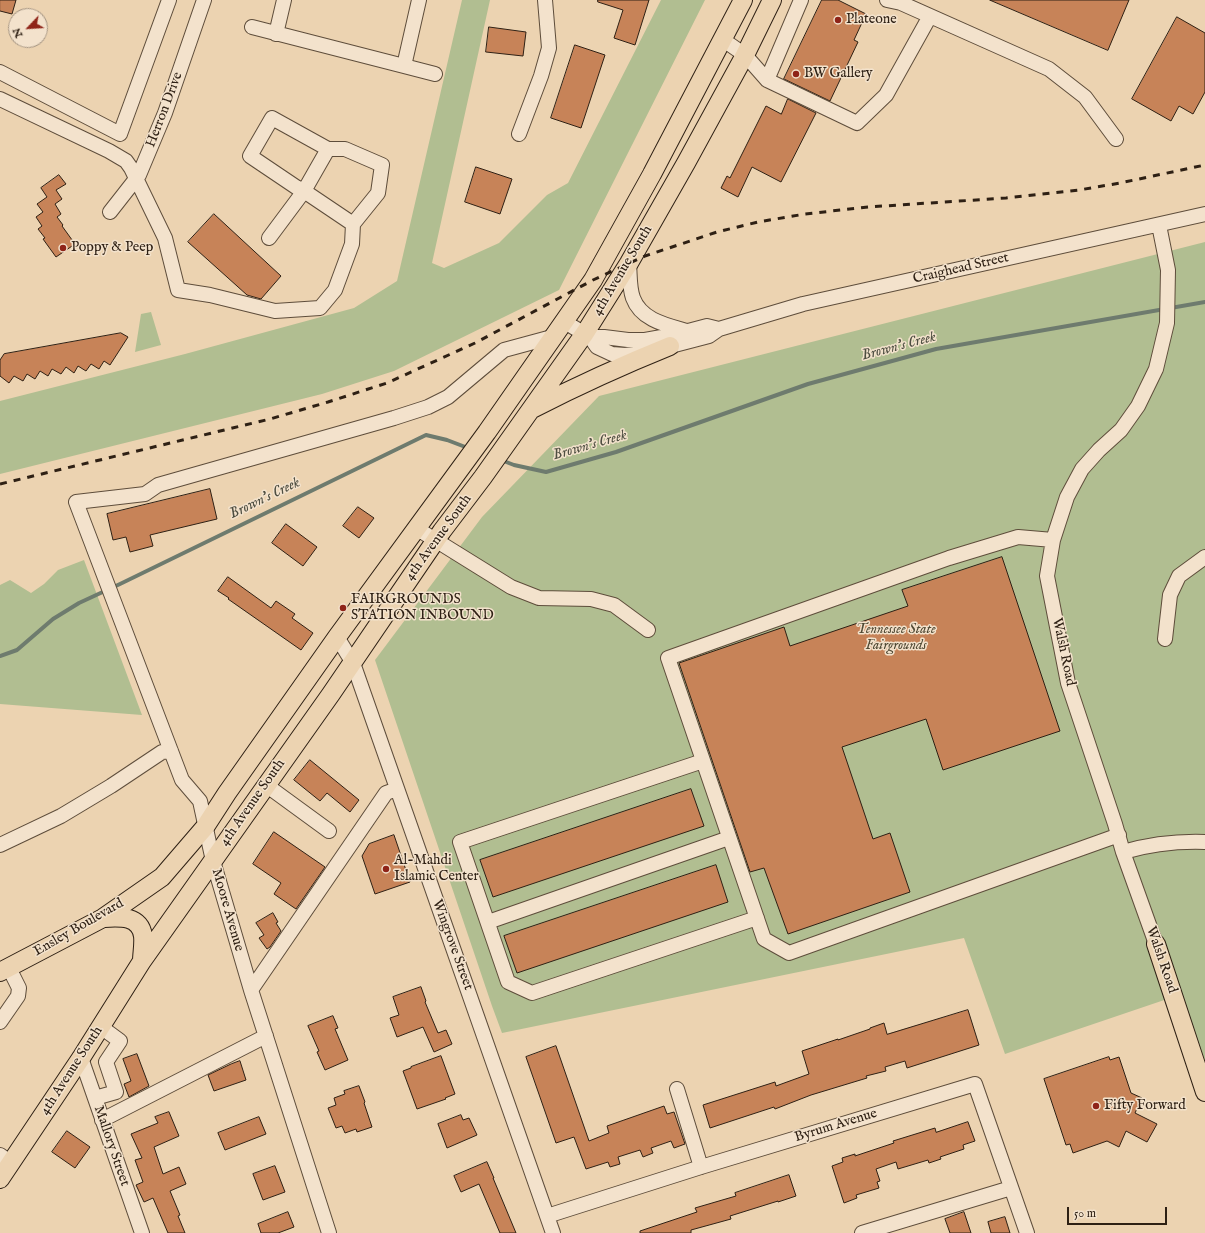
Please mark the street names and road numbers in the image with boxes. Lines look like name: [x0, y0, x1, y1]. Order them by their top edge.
street label: Herron Drive: [143, 70, 187, 150]
street label: 4th Avenue South: [589, 223, 657, 319]
street label: Craighead Street: [912, 250, 1010, 288]
street label: 4th Avenue South: [402, 492, 476, 584]
street label: Walsh Road: [1048, 616, 1078, 688]
street label: 4th Avenue South: [217, 756, 289, 850]
street label: Moore Avenue: [207, 867, 247, 953]
street label: Ensley Boulevard: [31, 895, 127, 961]
street label: Wingrove Street: [428, 897, 476, 993]
street label: Walsh Road: [1142, 924, 1180, 996]
street label: 4th Avenue South: [37, 1024, 107, 1118]
street label: Mallory Street: [89, 1103, 133, 1189]
street label: Byrum Avenue: [793, 1106, 879, 1146]

